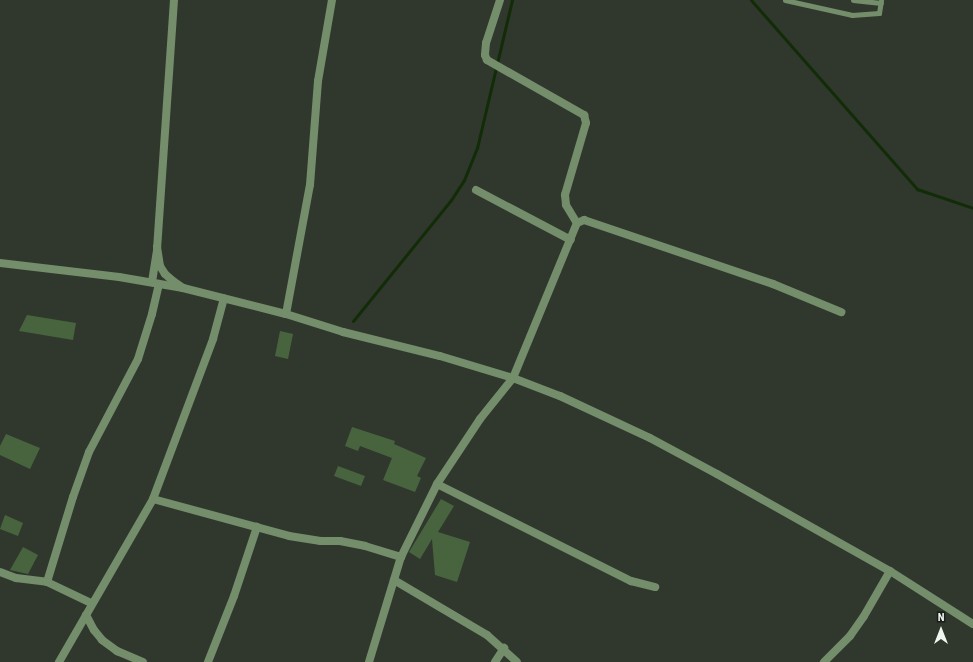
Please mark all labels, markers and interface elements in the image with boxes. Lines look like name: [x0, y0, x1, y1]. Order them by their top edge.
north arrow: [921, 610, 961, 650]
text: N: [938, 611, 944, 624]

